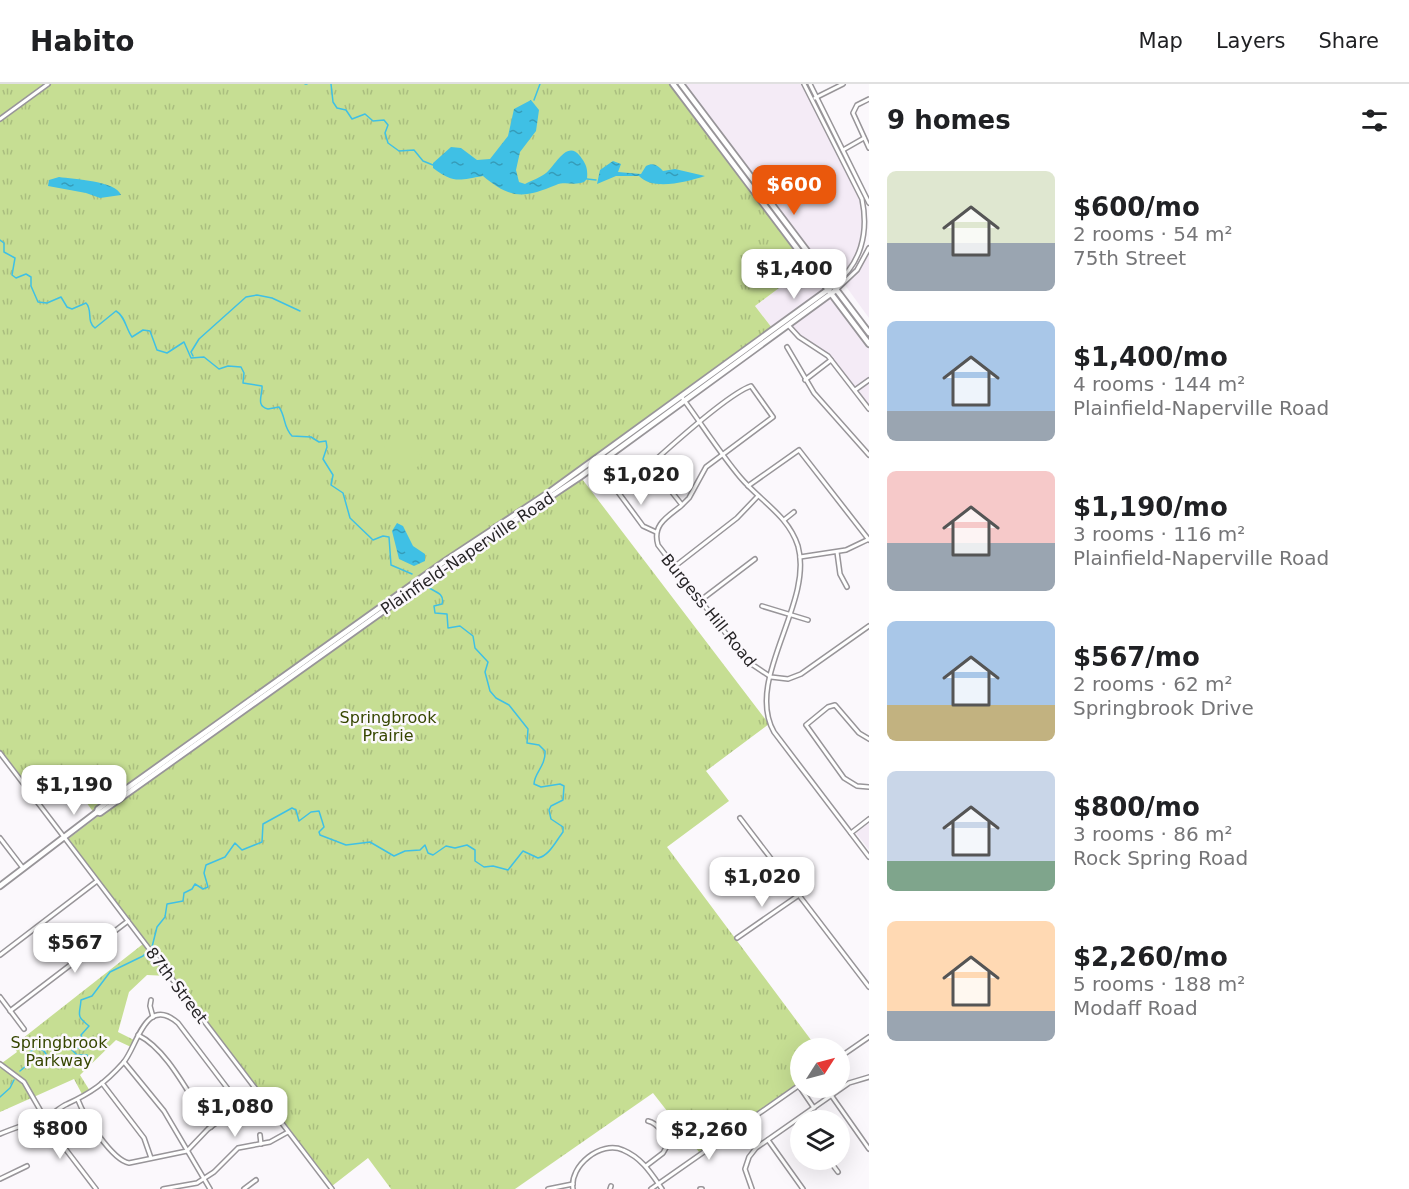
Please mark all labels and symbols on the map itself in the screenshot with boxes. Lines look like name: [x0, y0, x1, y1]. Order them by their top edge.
pin: $600: [758, 165, 830, 216]
pin: $1,400: [745, 249, 843, 300]
pin: $1,020: [592, 455, 690, 506]
street label: Plainfield-Naperville Road: [377, 488, 558, 619]
street label: Burgess Hill Road: [657, 550, 760, 671]
park label: Springbrook Prairie: [340, 708, 437, 745]
pin: $1,190: [25, 765, 123, 816]
pin: $1,020: [713, 857, 811, 908]
pin: $567: [39, 923, 111, 974]
street label: 87th Street: [142, 943, 211, 1027]
park label: Springbrook Parkway: [11, 1033, 108, 1070]
north arrow: [790, 1038, 850, 1098]
pin: $1,080: [186, 1087, 284, 1138]
pin: $800: [24, 1109, 96, 1160]
pin: $2,260: [660, 1110, 758, 1161]

